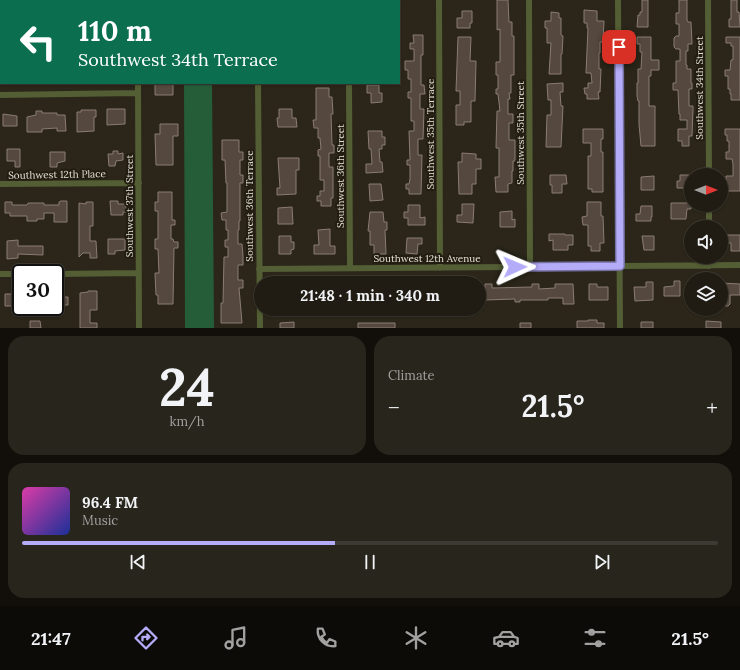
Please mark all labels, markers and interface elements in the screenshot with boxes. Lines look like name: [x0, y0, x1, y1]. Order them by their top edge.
text: 110 m: [78, 13, 152, 49]
icon: left: [12, 16, 64, 68]
pin: [602, 30, 636, 64]
icon: arrive: [608, 36, 630, 58]
street label: Southwest 34th Street: [693, 36, 706, 140]
text: Southwest 34th Terrace: [78, 48, 278, 71]
street label: Southwest 35th Terrace: [424, 78, 437, 190]
street label: Southwest 35th Street: [514, 81, 527, 185]
street label: Southwest 36th Street: [334, 124, 347, 228]
street label: Southwest 36th Terrace: [243, 150, 256, 262]
street label: Southwest 37th Street: [123, 155, 136, 257]
street label: Southwest 12th Place: [8, 167, 107, 182]
north arrow: [684, 168, 728, 212]
map controls: [684, 168, 728, 316]
button: sound: [684, 220, 728, 264]
position arrow: [494, 246, 536, 288]
street label: Southwest 12th Avenue: [373, 252, 481, 265]
speed limit sign: 30: [12, 264, 64, 316]
button: layers: [684, 272, 728, 316]
text: 21:48 · 1 min · 340 m: [300, 286, 440, 305]
text: 24: [159, 354, 215, 420]
text: Climate: [388, 367, 435, 384]
text: 21.5°: [522, 387, 584, 425]
text: −: [388, 393, 400, 421]
text: +: [706, 393, 718, 421]
text: km/h: [169, 413, 205, 430]
text: 96.4 FM: [82, 493, 138, 512]
text: Music: [82, 512, 118, 529]
icon: previous: [127, 551, 149, 573]
icon: pause: [359, 551, 381, 573]
icon: next: [591, 551, 613, 573]
icon: directions: [132, 624, 160, 652]
icon: music: [222, 624, 250, 652]
icon: phone: [312, 624, 340, 652]
icon: climate: [402, 624, 430, 652]
icon: car: [492, 624, 520, 652]
icon: filters: [581, 624, 609, 652]
text: 21:47: [31, 627, 71, 650]
text: 21.5°: [671, 627, 709, 650]

